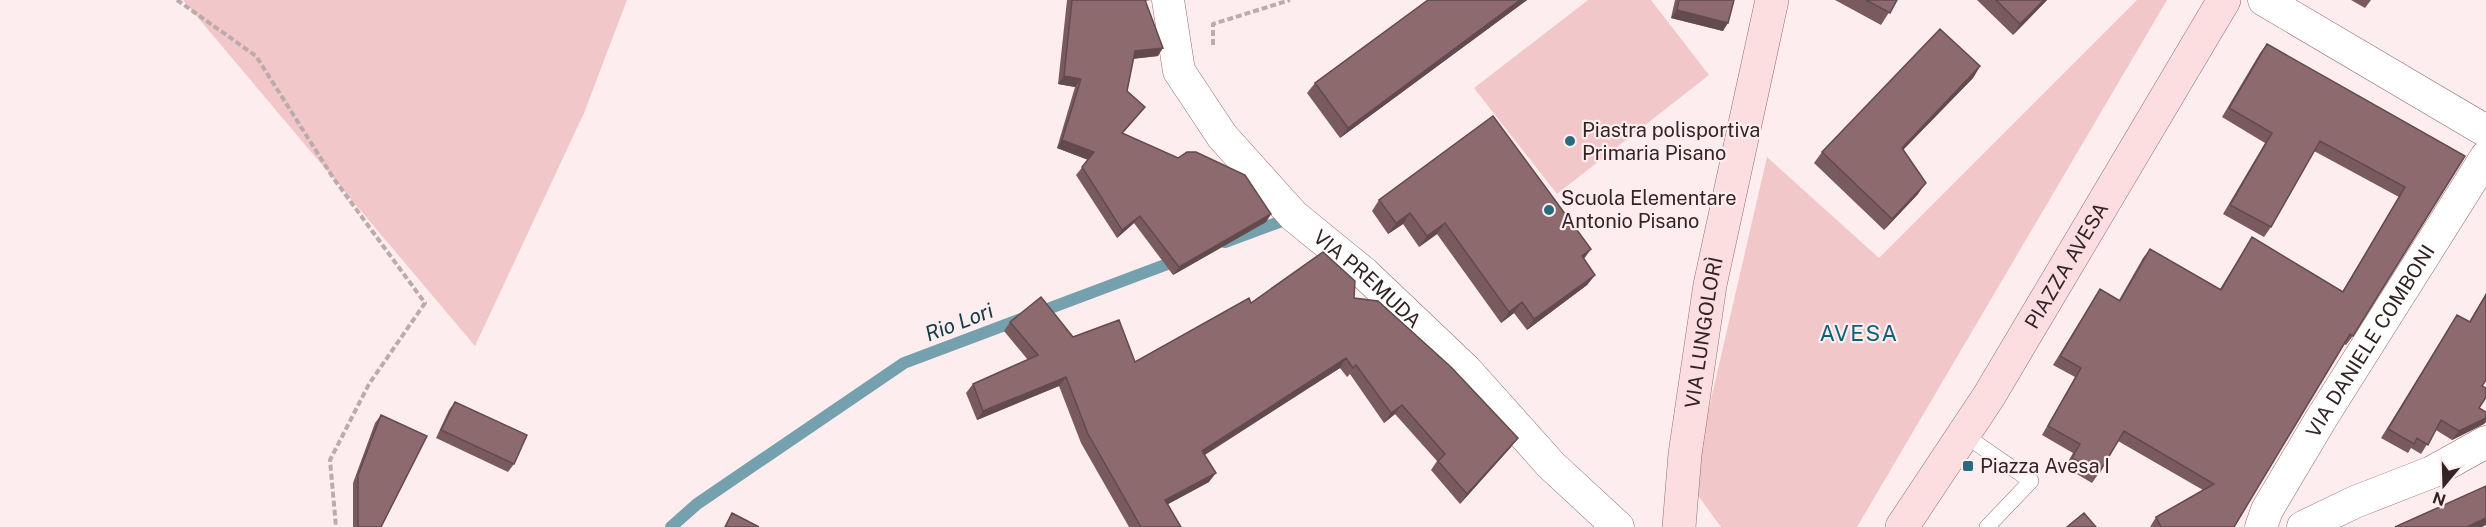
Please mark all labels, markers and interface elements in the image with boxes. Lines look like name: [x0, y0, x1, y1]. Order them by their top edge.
place label: Piastra polisportiva Primaria Pisano: [1582, 118, 1760, 165]
marker: Piastra polisportiva Primaria Pisano: [1563, 134, 1577, 148]
place label: Scuola Elementare Antonio Pisano: [1561, 186, 1737, 233]
street label: PIAZZA AVESA: [2020, 198, 2113, 333]
marker: Scuola Elementare Antonio Pisano: [1542, 203, 1556, 217]
street label: VIA PREMUDA: [1309, 225, 1426, 333]
street label: VIA DANIELE COMBONI: [2301, 240, 2440, 442]
street label: VIA LUNGOLORÌ: [1680, 255, 1728, 410]
water label: Rio Lori: [921, 298, 997, 346]
district label: AVESA: [1819, 320, 1899, 346]
place label: Piazza Avesa I: [1980, 454, 2110, 478]
north arrow: [2414, 455, 2474, 515]
marker: Piazza Avesa I: [1961, 459, 1975, 473]
text: N: [2430, 488, 2448, 510]

